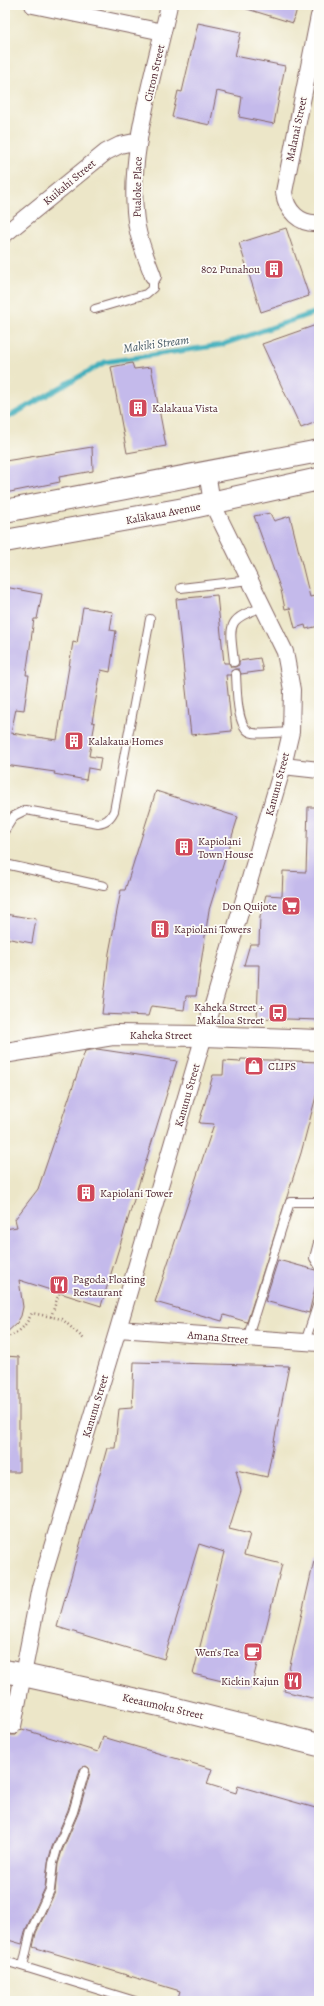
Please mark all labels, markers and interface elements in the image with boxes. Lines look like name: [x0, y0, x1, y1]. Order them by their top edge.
street label: Citron Street: [141, 43, 168, 103]
street label: Malanai Street: [282, 95, 311, 163]
street label: Kuikahi Street: [40, 156, 99, 209]
street label: Pualoke Place: [129, 156, 146, 218]
building icon: 802 Punahou: [263, 258, 285, 280]
place label: 802 Punahou: [201, 262, 260, 277]
water label: Makiki Stream: [122, 331, 190, 357]
building icon: Kalakaua Vista: [127, 397, 149, 419]
place label: Kalakaua Vista: [152, 401, 219, 416]
street label: Kalākaua Avenue: [124, 499, 202, 528]
building icon: Kalakaua Homes: [63, 730, 85, 752]
place label: Kalakaua Homes: [88, 734, 163, 749]
street label: Kanunu Street: [262, 750, 293, 818]
place label: Kapiolani Town House: [198, 834, 254, 862]
building icon: Kapiolani Town House: [173, 836, 195, 858]
supermarket icon: Don Quijote: [280, 895, 302, 917]
place label: Don Quijote: [222, 899, 277, 914]
building icon: Kapiolani Towers: [149, 918, 171, 940]
place label: Kapiolani Towers: [174, 922, 251, 937]
place label: Kaheka Street + Makaloa Street: [194, 1000, 264, 1028]
bus stop icon: Kaheka Street + Makaloa Street: [267, 1002, 289, 1024]
street label: Kaheka Street: [130, 1028, 193, 1043]
shop icon: CLIPS: [243, 1055, 265, 1077]
place label: CLIPS: [268, 1059, 296, 1074]
street label: Kanunu Street: [171, 1061, 204, 1128]
building icon: Kapiolani Tower: [75, 1182, 97, 1204]
place label: Kapiolani Tower: [100, 1186, 173, 1201]
place label: Pagoda Floating Restaurant: [73, 1272, 146, 1300]
restaurant icon: Pagoda Floating Restaurant: [48, 1274, 70, 1296]
street label: Amana Street: [186, 1327, 249, 1348]
street label: Kanunu Street: [79, 1372, 112, 1439]
cafe icon: Wen’s Tea: [242, 1641, 264, 1663]
place label: Wen’s Tea: [195, 1645, 240, 1660]
restaurant icon: Kickin Kajun: [282, 1670, 304, 1692]
place label: Kickin Kajun: [221, 1674, 279, 1689]
street label: Keeaumoku Street: [121, 1690, 205, 1723]

